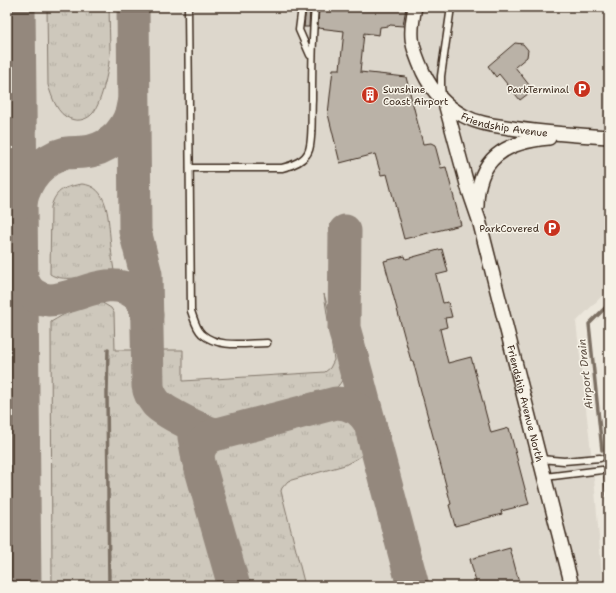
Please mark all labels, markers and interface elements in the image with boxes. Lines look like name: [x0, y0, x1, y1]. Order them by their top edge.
parking icon: ParkTerminal: [572, 79, 592, 99]
place label: Sunshine Coast Airport: [383, 83, 448, 108]
place label: ParkTerminal: [507, 83, 569, 96]
building icon: Sunshine Coast Airport: [360, 85, 380, 105]
street label: Friendship Avenue: [459, 110, 549, 140]
parking icon: ParkCovered: [542, 218, 562, 238]
place label: ParkCovered: [479, 222, 540, 235]
water label: Airport Drain: [574, 338, 597, 410]
street label: Friendship Avenue North: [504, 344, 546, 463]

